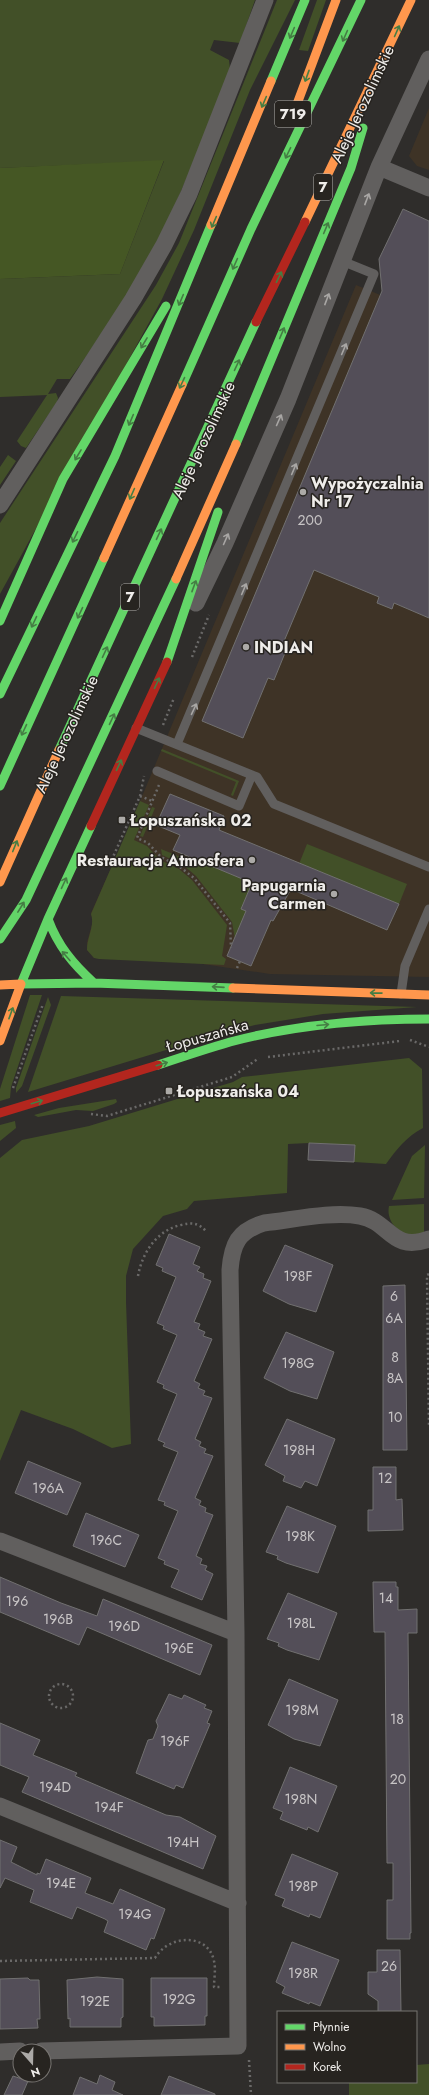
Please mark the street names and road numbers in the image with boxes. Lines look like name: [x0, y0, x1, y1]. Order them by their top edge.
street label: Aleje Jerozolimskie: [325, 42, 400, 167]
road number: 719: [275, 101, 311, 127]
road number: 7: [314, 174, 332, 200]
street label: Aleje Jerozolimskie: [166, 378, 241, 503]
road number: 7: [121, 584, 139, 610]
street label: Aleje Jerozolimskie: [29, 672, 104, 797]
street label: Łopuszańska: [162, 1013, 251, 1058]

